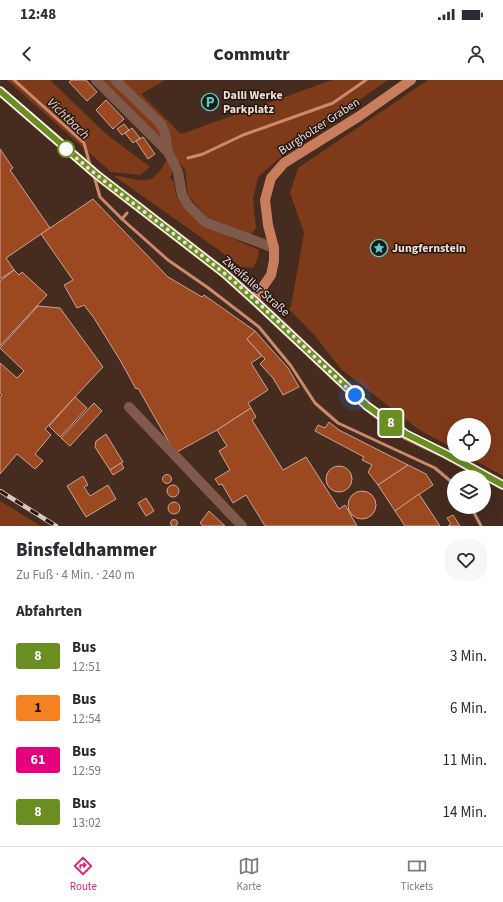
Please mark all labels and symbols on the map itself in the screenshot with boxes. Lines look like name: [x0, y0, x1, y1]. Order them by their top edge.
place label: Dalli Werke Parkplatz: [223, 87, 283, 118]
parking icon: Dalli Werke Parkplatz: [200, 92, 220, 112]
water label: Vichtbach: [43, 94, 94, 144]
street label: Burgholzer Graben: [275, 94, 363, 159]
unlabelled marker: [57, 140, 75, 158]
place icon: Jungfernstein: [369, 238, 389, 258]
place label: Jungfernstein: [392, 240, 466, 257]
street label: Zweifaller Straße: [218, 252, 293, 321]
your location: [345, 385, 365, 405]
line badge: 8: [378, 410, 404, 436]

